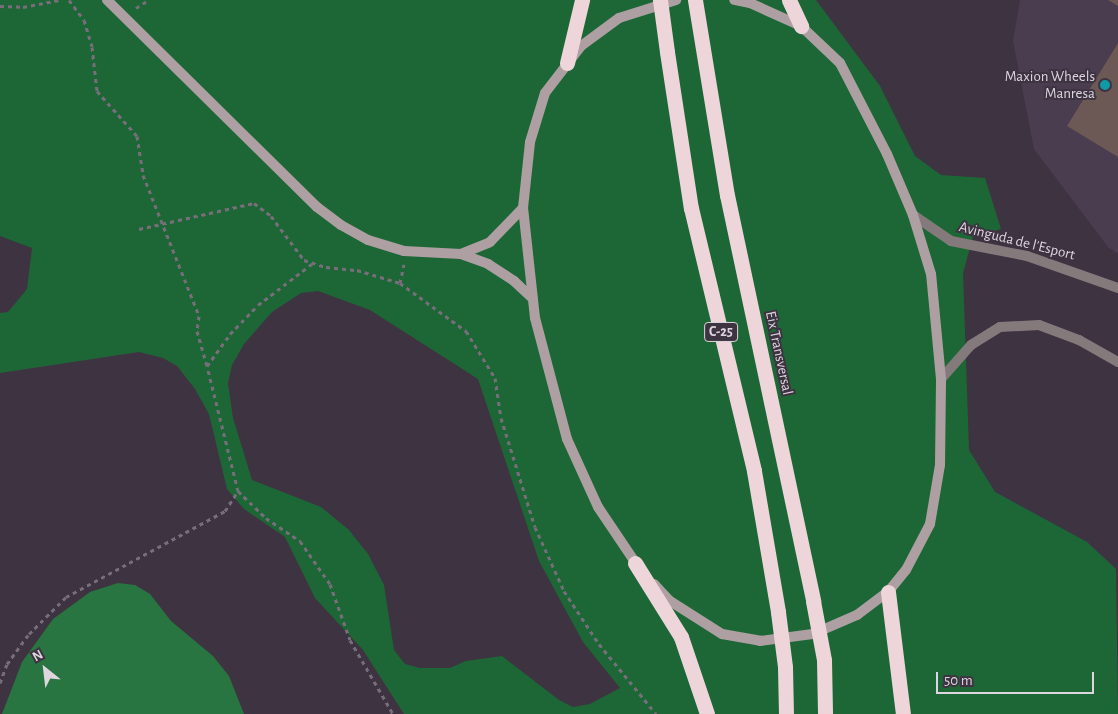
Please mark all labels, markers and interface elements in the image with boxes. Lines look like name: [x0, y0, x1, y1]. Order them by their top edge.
place label: Maxion Wheels Manresa: [1005, 67, 1095, 102]
marker: Maxion Wheels Manresa: [1099, 79, 1111, 91]
street label: Avinguda de l'Esport: [957, 218, 1077, 264]
street label: Eix Transversal: [761, 310, 797, 396]
road number: C-25: [704, 321, 738, 344]
north arrow: [20, 644, 70, 694]
text: N: [30, 647, 45, 664]
scale bar: [938, 662, 1096, 694]
text: 50 m: [944, 673, 973, 688]

